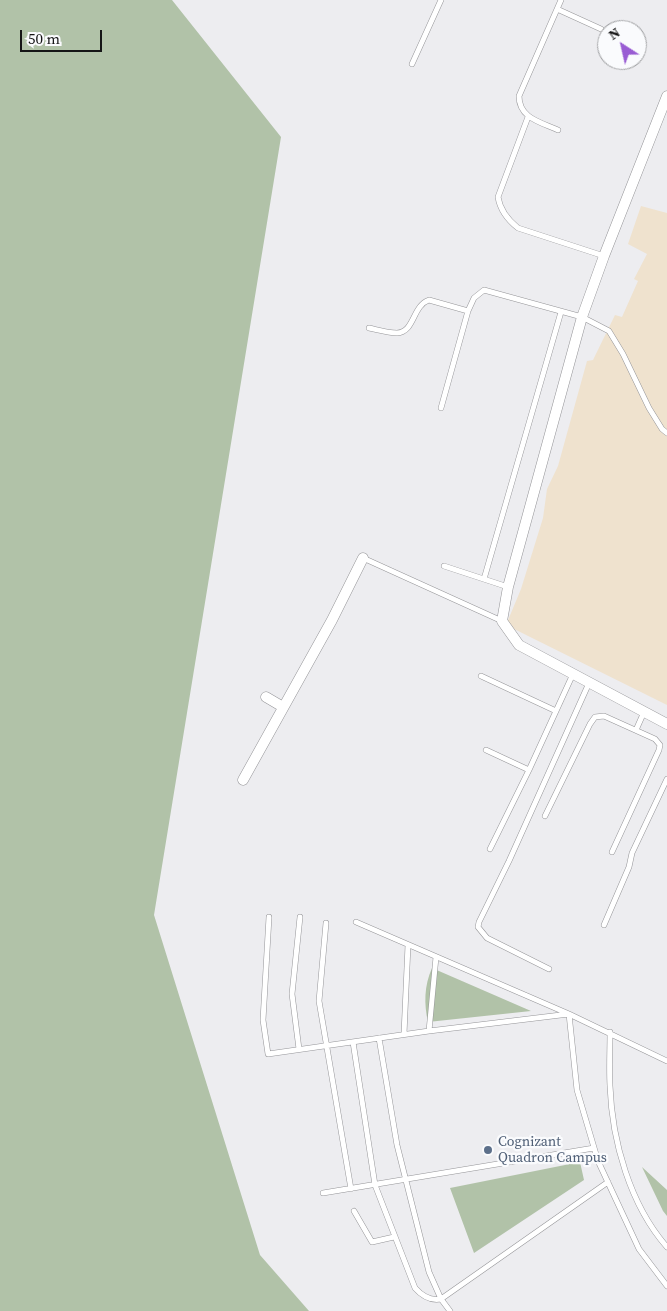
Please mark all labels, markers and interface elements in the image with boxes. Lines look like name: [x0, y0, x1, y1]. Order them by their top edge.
scale bar: [22, 20, 105, 52]
north arrow: [597, 20, 647, 70]
text: N: [604, 22, 624, 45]
text: 50 m: [28, 28, 60, 49]
place label: Cognizant Quadron Campus: [498, 1134, 607, 1166]
marker: Cognizant Quadron Campus: [482, 1144, 494, 1156]

